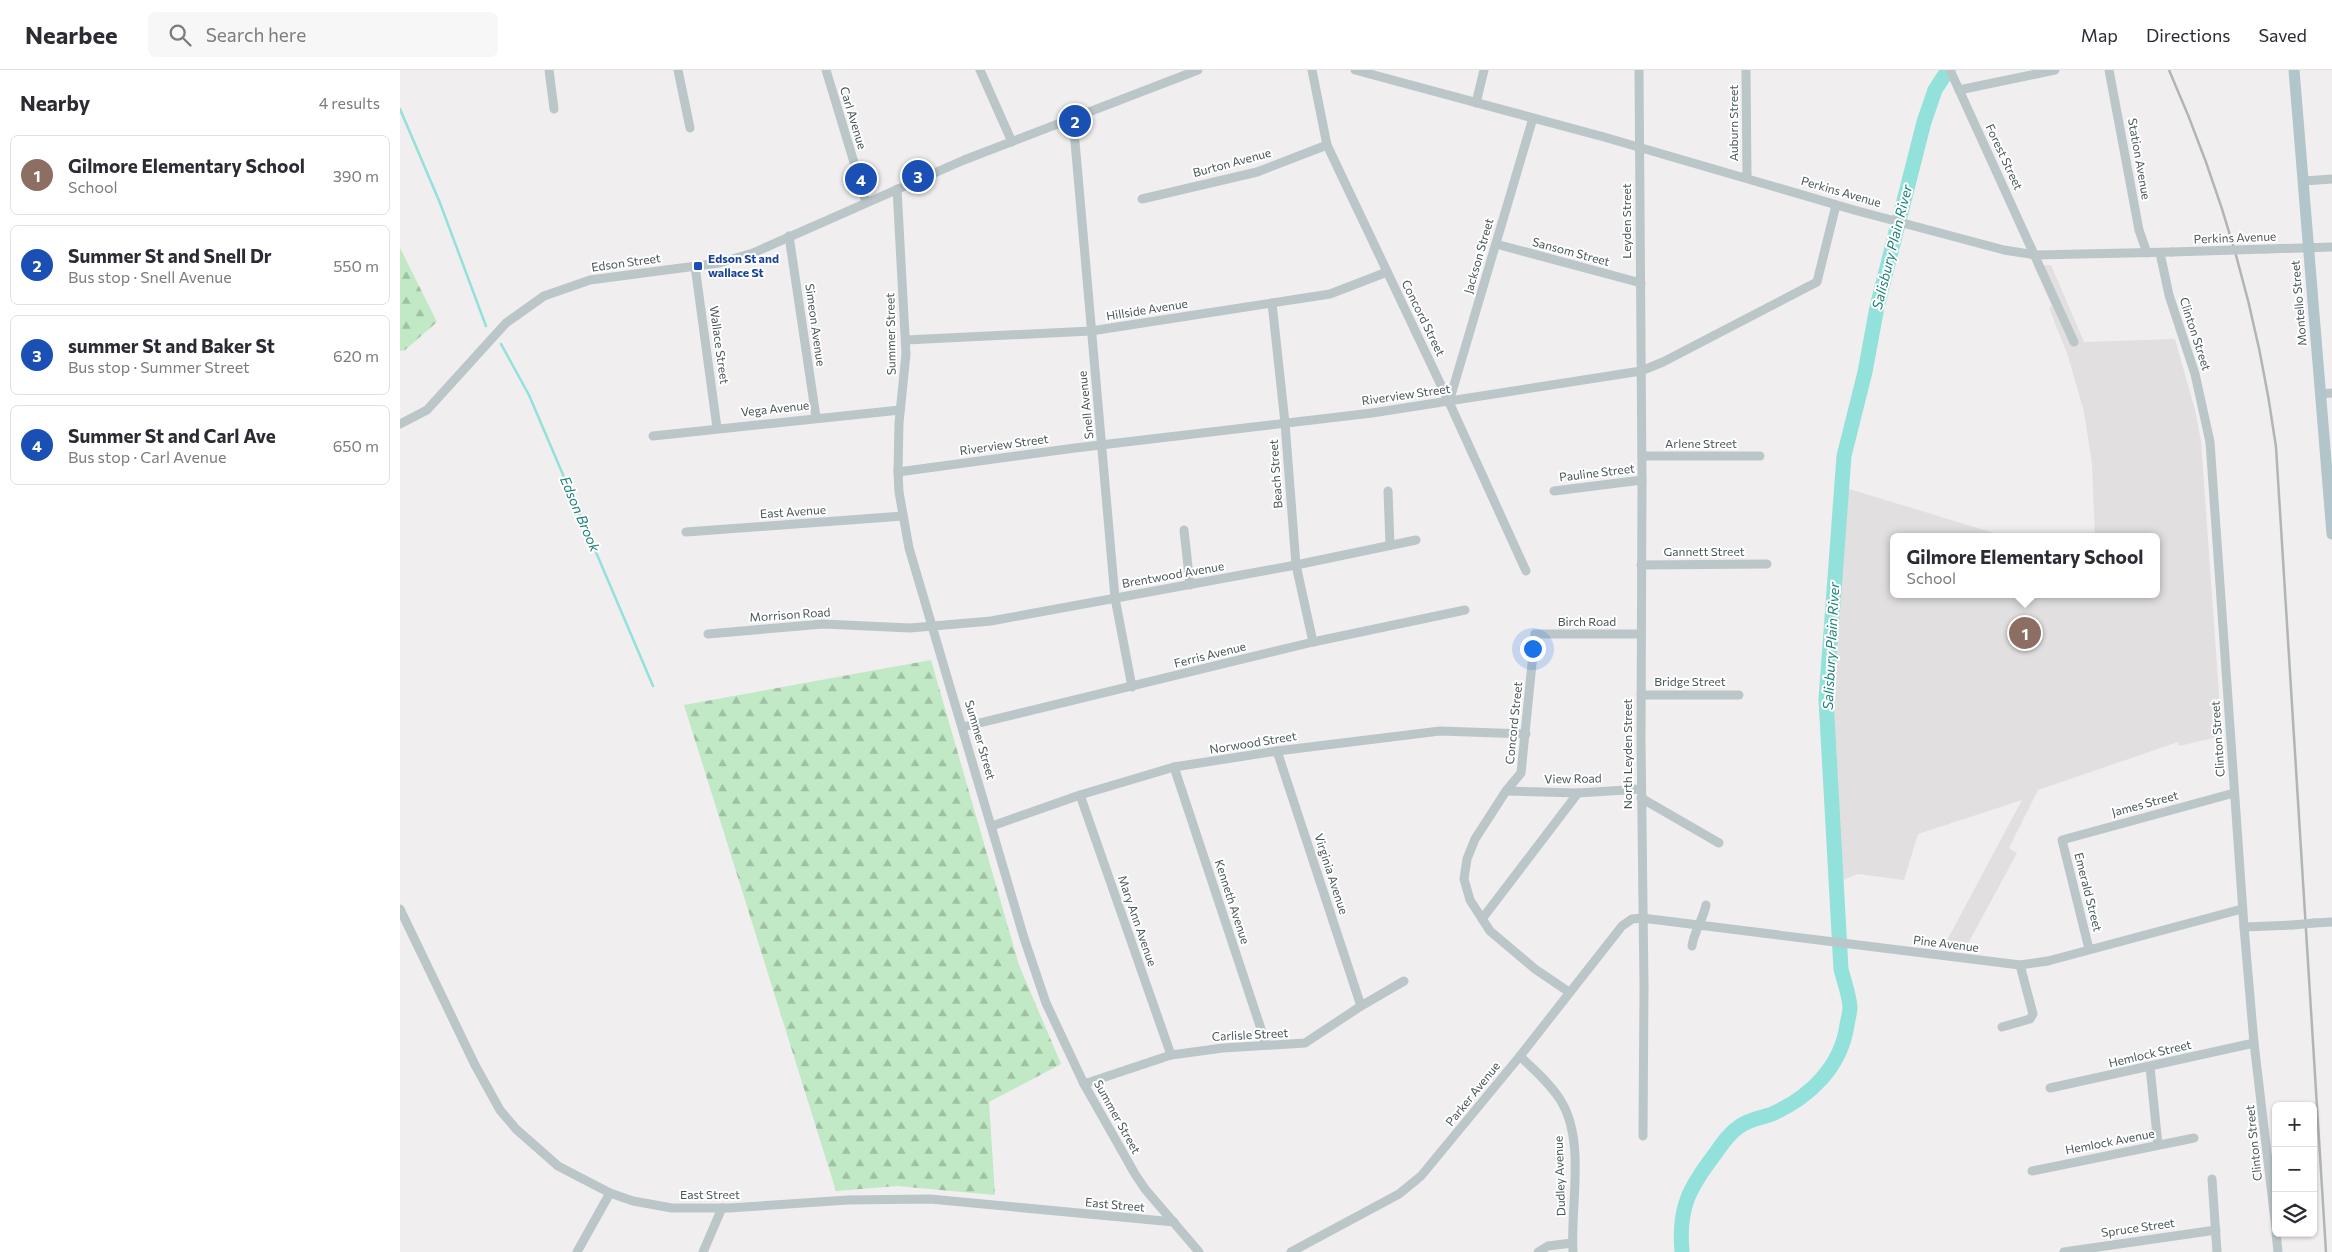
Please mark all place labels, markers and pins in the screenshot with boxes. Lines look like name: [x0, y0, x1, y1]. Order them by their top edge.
pin: 2: [1059, 102, 1091, 140]
pin: 3: [902, 157, 934, 195]
pin: 4: [845, 160, 877, 198]
place label: Edson St and wallace St: [708, 251, 779, 279]
marker: Edson St and wallace St: [692, 260, 704, 272]
pin: 1: [2009, 614, 2041, 652]

